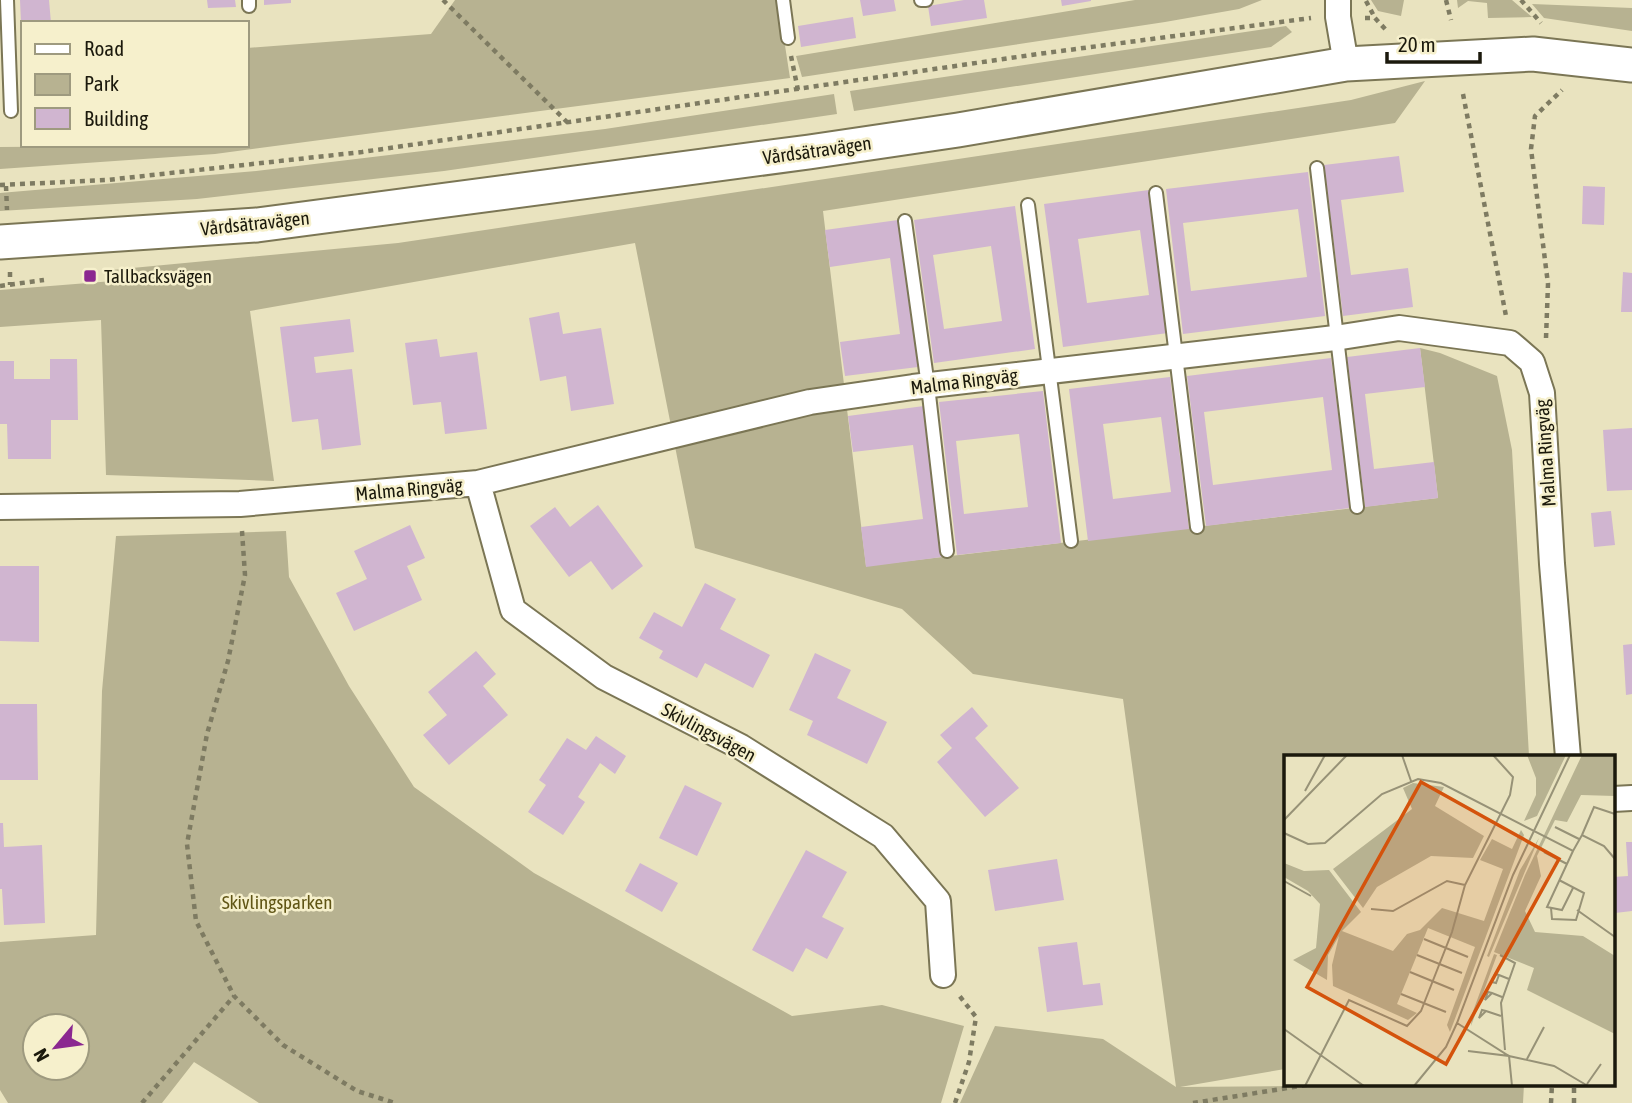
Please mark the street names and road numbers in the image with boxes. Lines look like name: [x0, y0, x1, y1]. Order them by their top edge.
street label: Vårdsätravägen: [761, 131, 873, 169]
street label: Vårdsätravägen: [199, 206, 311, 240]
street label: Malma Ringväg: [909, 363, 1020, 398]
street label: Malma Ringväg: [1530, 398, 1560, 507]
street label: Malma Ringväg: [354, 473, 464, 505]
street label: Skivlingsvägen: [658, 698, 760, 766]

